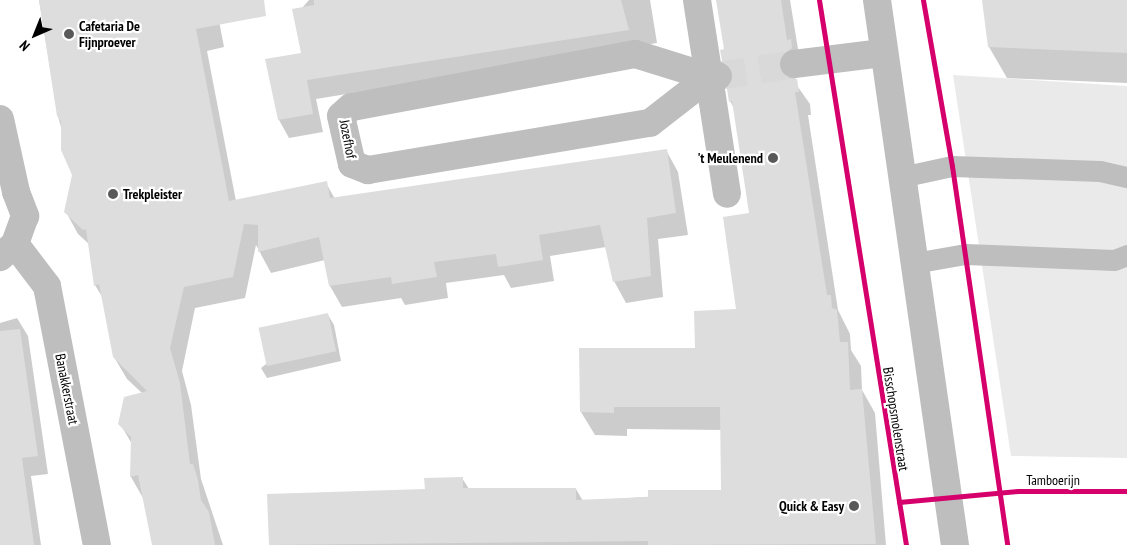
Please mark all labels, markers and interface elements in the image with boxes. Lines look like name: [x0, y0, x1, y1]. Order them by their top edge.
north arrow: [10, 10, 60, 60]
place label: Cafetaria De Fijnproever: [79, 18, 140, 50]
marker: Cafetaria De Fijnproever: [63, 28, 75, 40]
text: N: [16, 37, 34, 55]
street label: Jozefhof: [336, 118, 360, 160]
place label: 't Meulenend: [697, 150, 763, 166]
marker: 't Meulenend: [767, 152, 779, 164]
place label: Trekpleister: [123, 186, 182, 202]
marker: Trekpleister: [107, 188, 119, 200]
street label: Banakkerstraat: [52, 352, 82, 426]
street label: Bisschopsmolenstraat: [879, 366, 913, 472]
street label: Tamboerijn: [1026, 472, 1080, 488]
place label: Quick & Easy: [779, 498, 844, 514]
marker: Quick & Easy: [848, 500, 860, 512]

